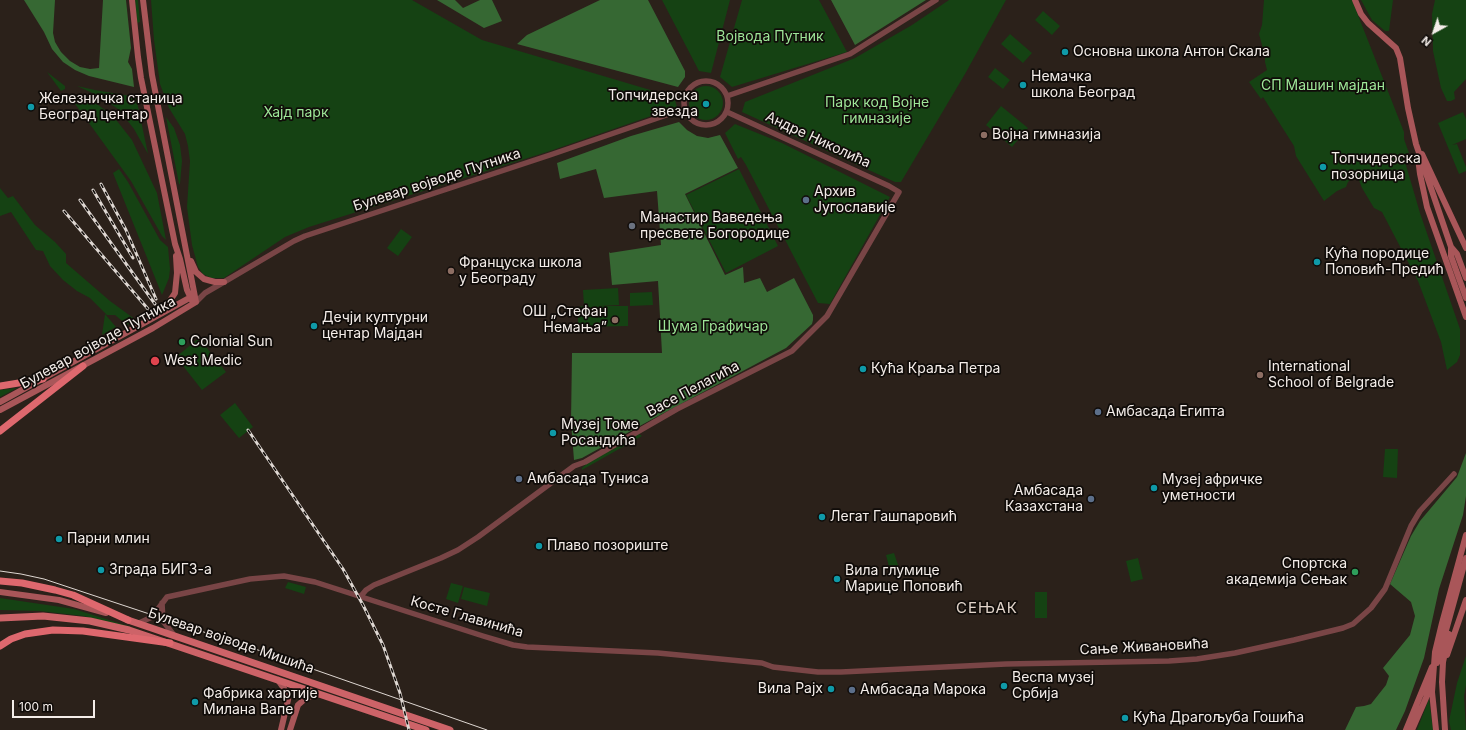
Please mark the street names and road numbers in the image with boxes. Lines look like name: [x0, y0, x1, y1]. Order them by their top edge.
street label: Андре Николића: [763, 108, 873, 172]
street label: Булевар војводе Путника: [351, 145, 523, 215]
street label: Булевар војводе Путника: [17, 293, 179, 393]
street label: Васе Пелагића: [644, 358, 742, 420]
street label: Косте Главинића: [409, 593, 525, 641]
street label: Булевар војводе Мишића: [146, 605, 316, 677]
street label: Сање Живановића: [1079, 635, 1209, 659]

